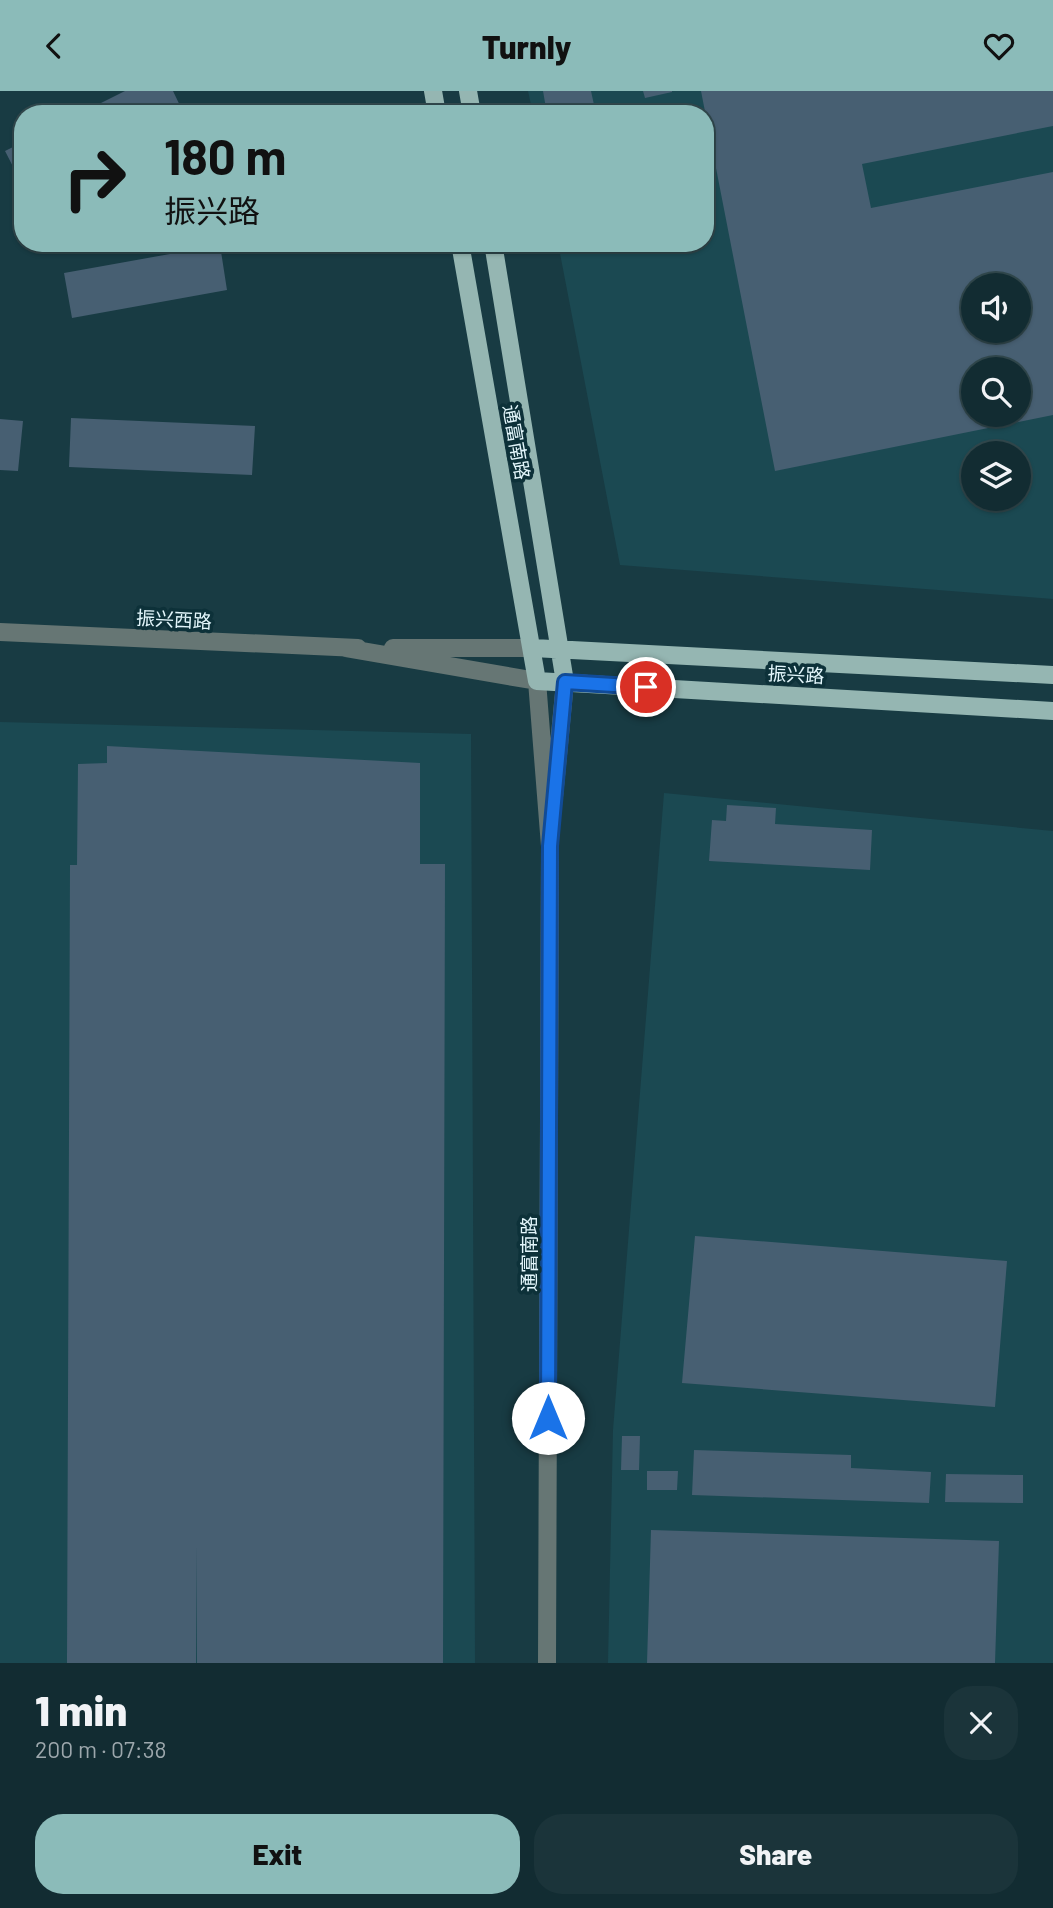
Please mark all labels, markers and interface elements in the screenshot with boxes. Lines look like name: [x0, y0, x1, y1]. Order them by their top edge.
icon: back: [35, 27, 73, 65]
text: Turnly: [482, 27, 571, 65]
icon: heart: [980, 27, 1018, 65]
text: 180 m: [164, 126, 287, 185]
icon: right: [49, 133, 140, 224]
text: 振兴路: [164, 191, 260, 229]
map controls: [961, 273, 1031, 511]
button: sound: [961, 273, 1031, 343]
button: search: [961, 357, 1031, 427]
street label: 通富南路: [499, 403, 535, 481]
button: layers: [961, 441, 1031, 511]
street label: 振兴西路: [135, 606, 213, 632]
pin: [616, 657, 676, 717]
street label: 振兴路: [767, 661, 825, 687]
icon: arrive: [627, 668, 665, 706]
street label: 通富南路: [517, 1216, 540, 1292]
position arrow: [511, 1381, 585, 1455]
text: 1 min: [35, 1684, 127, 1734]
button: close: [944, 1686, 1018, 1760]
text: 200 m · 07:38: [35, 1735, 166, 1763]
button: Exit: [35, 1814, 520, 1894]
button: Share: [534, 1814, 1018, 1894]

